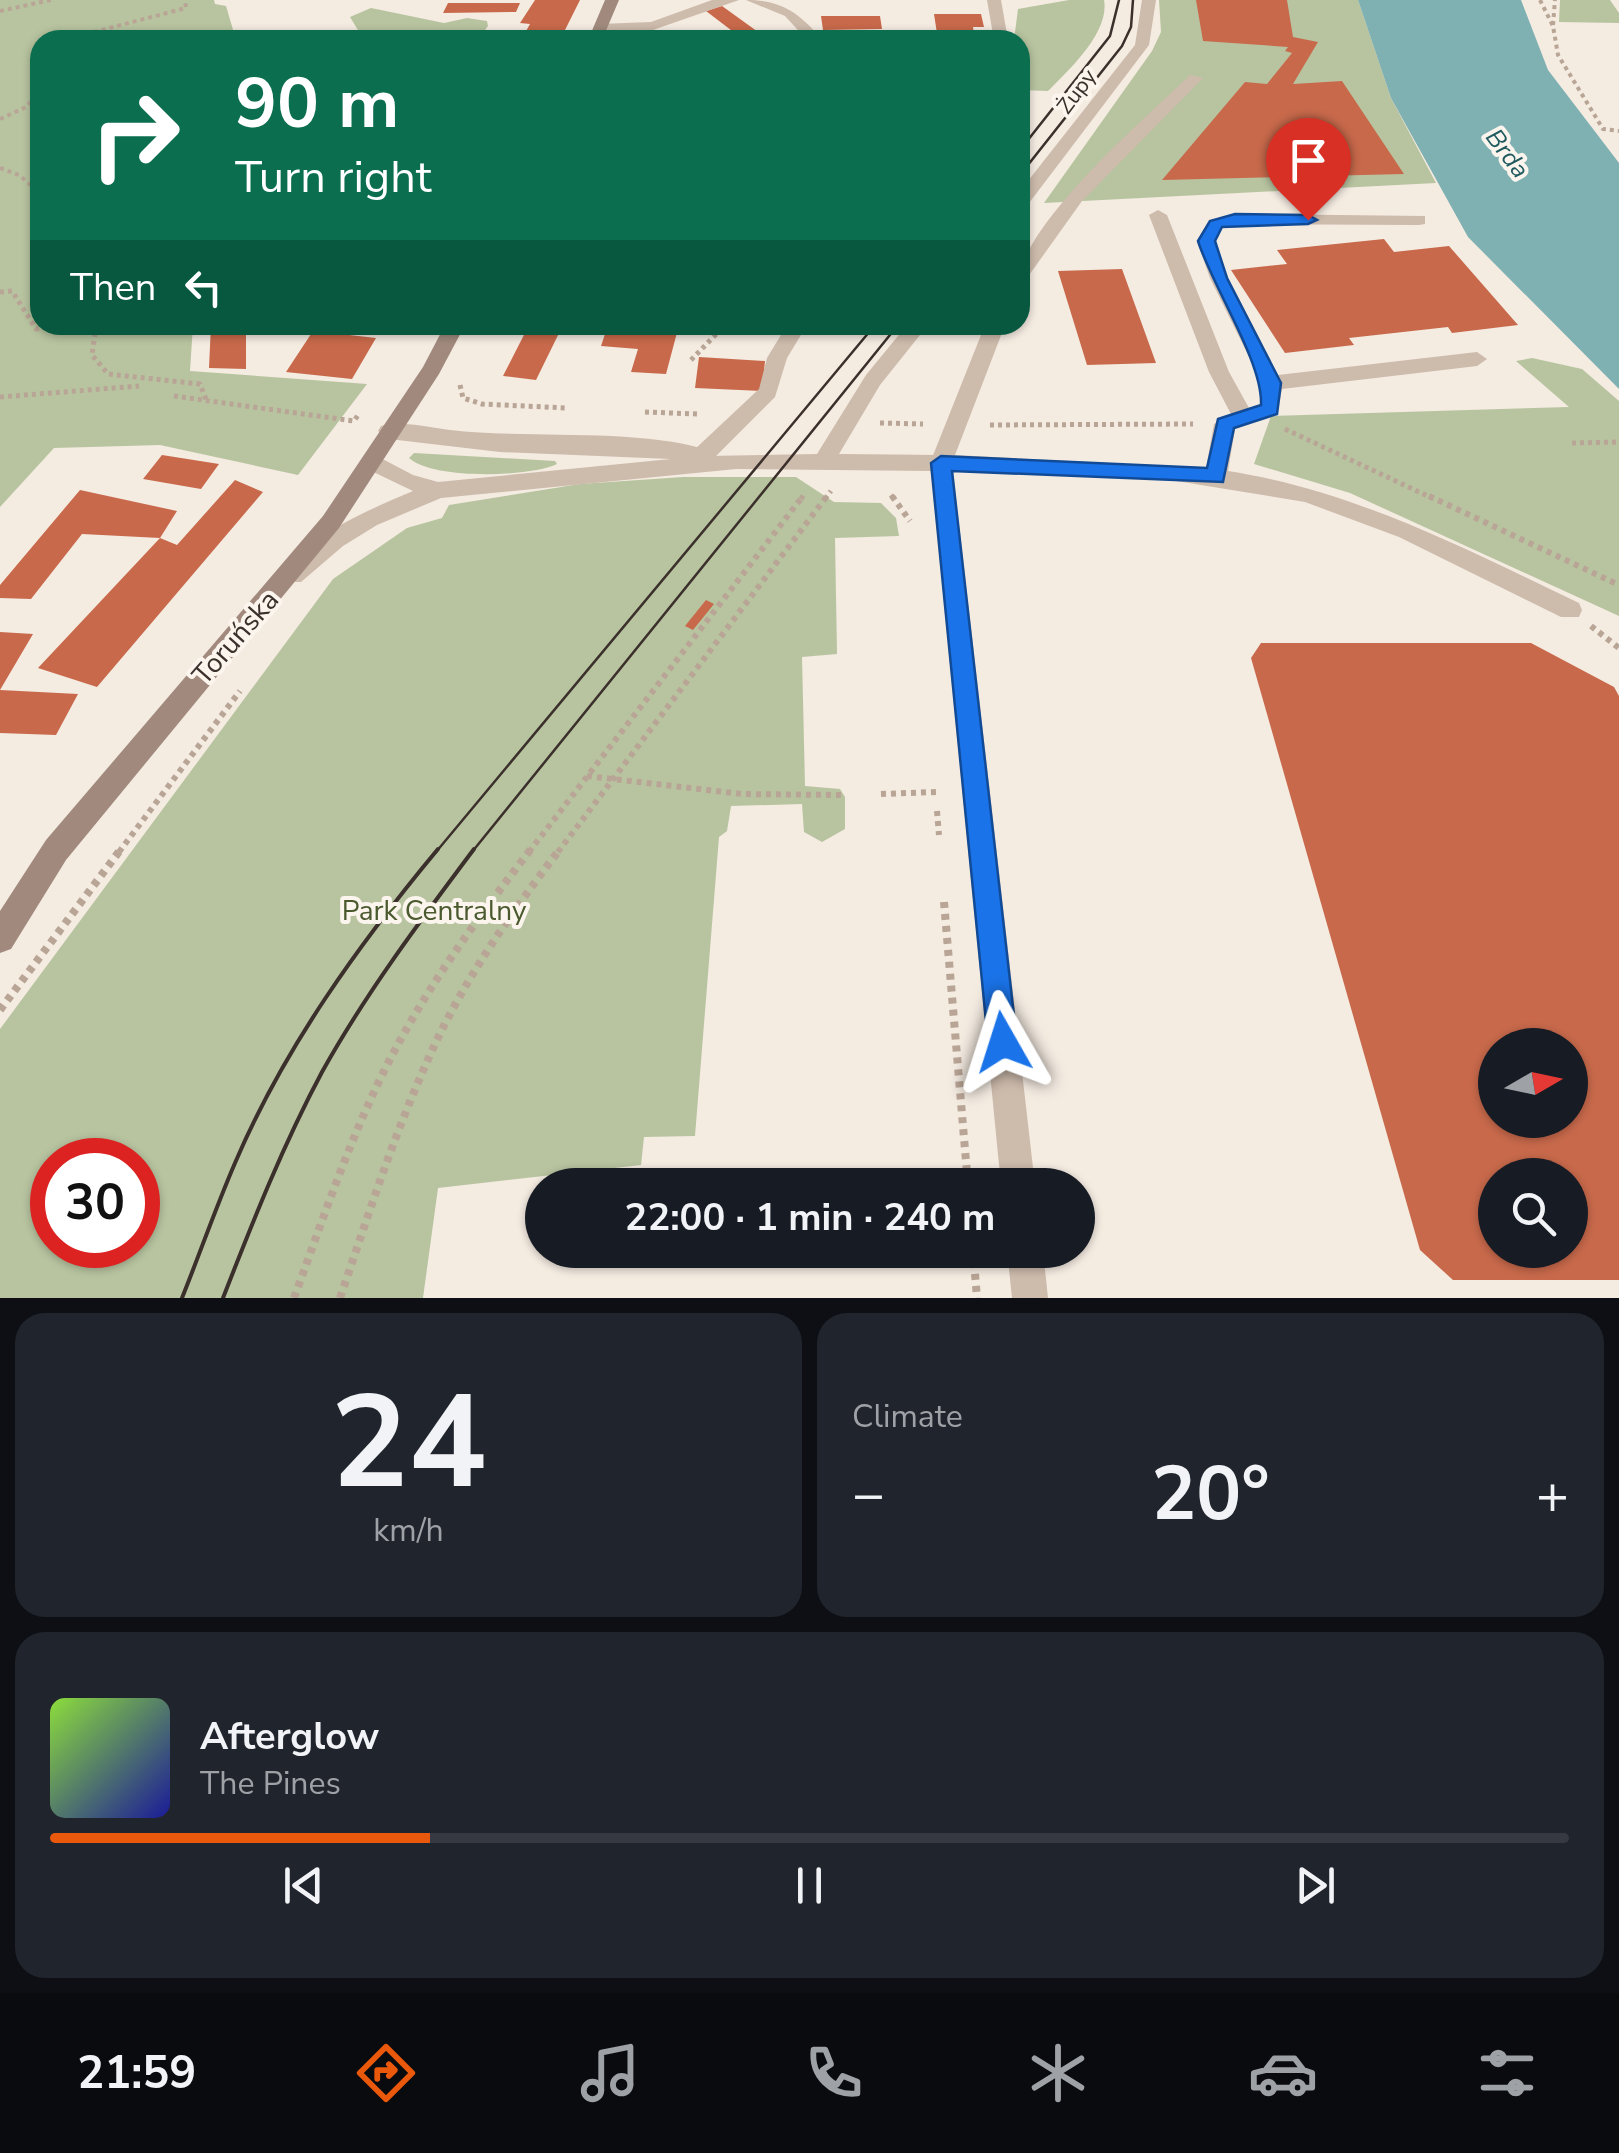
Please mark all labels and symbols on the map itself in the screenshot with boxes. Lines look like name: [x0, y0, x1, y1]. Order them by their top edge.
street label: Żupy: [1050, 62, 1104, 120]
pin: [1266, 118, 1351, 221]
water label: Brda: [1478, 122, 1537, 185]
street label: Toruńska: [184, 582, 288, 693]
park label: Park Centralny: [342, 892, 527, 930]
position arrow: [951, 990, 1055, 1094]
north arrow: [1478, 1028, 1588, 1138]
speed limit sign: 30: [30, 1138, 160, 1268]

